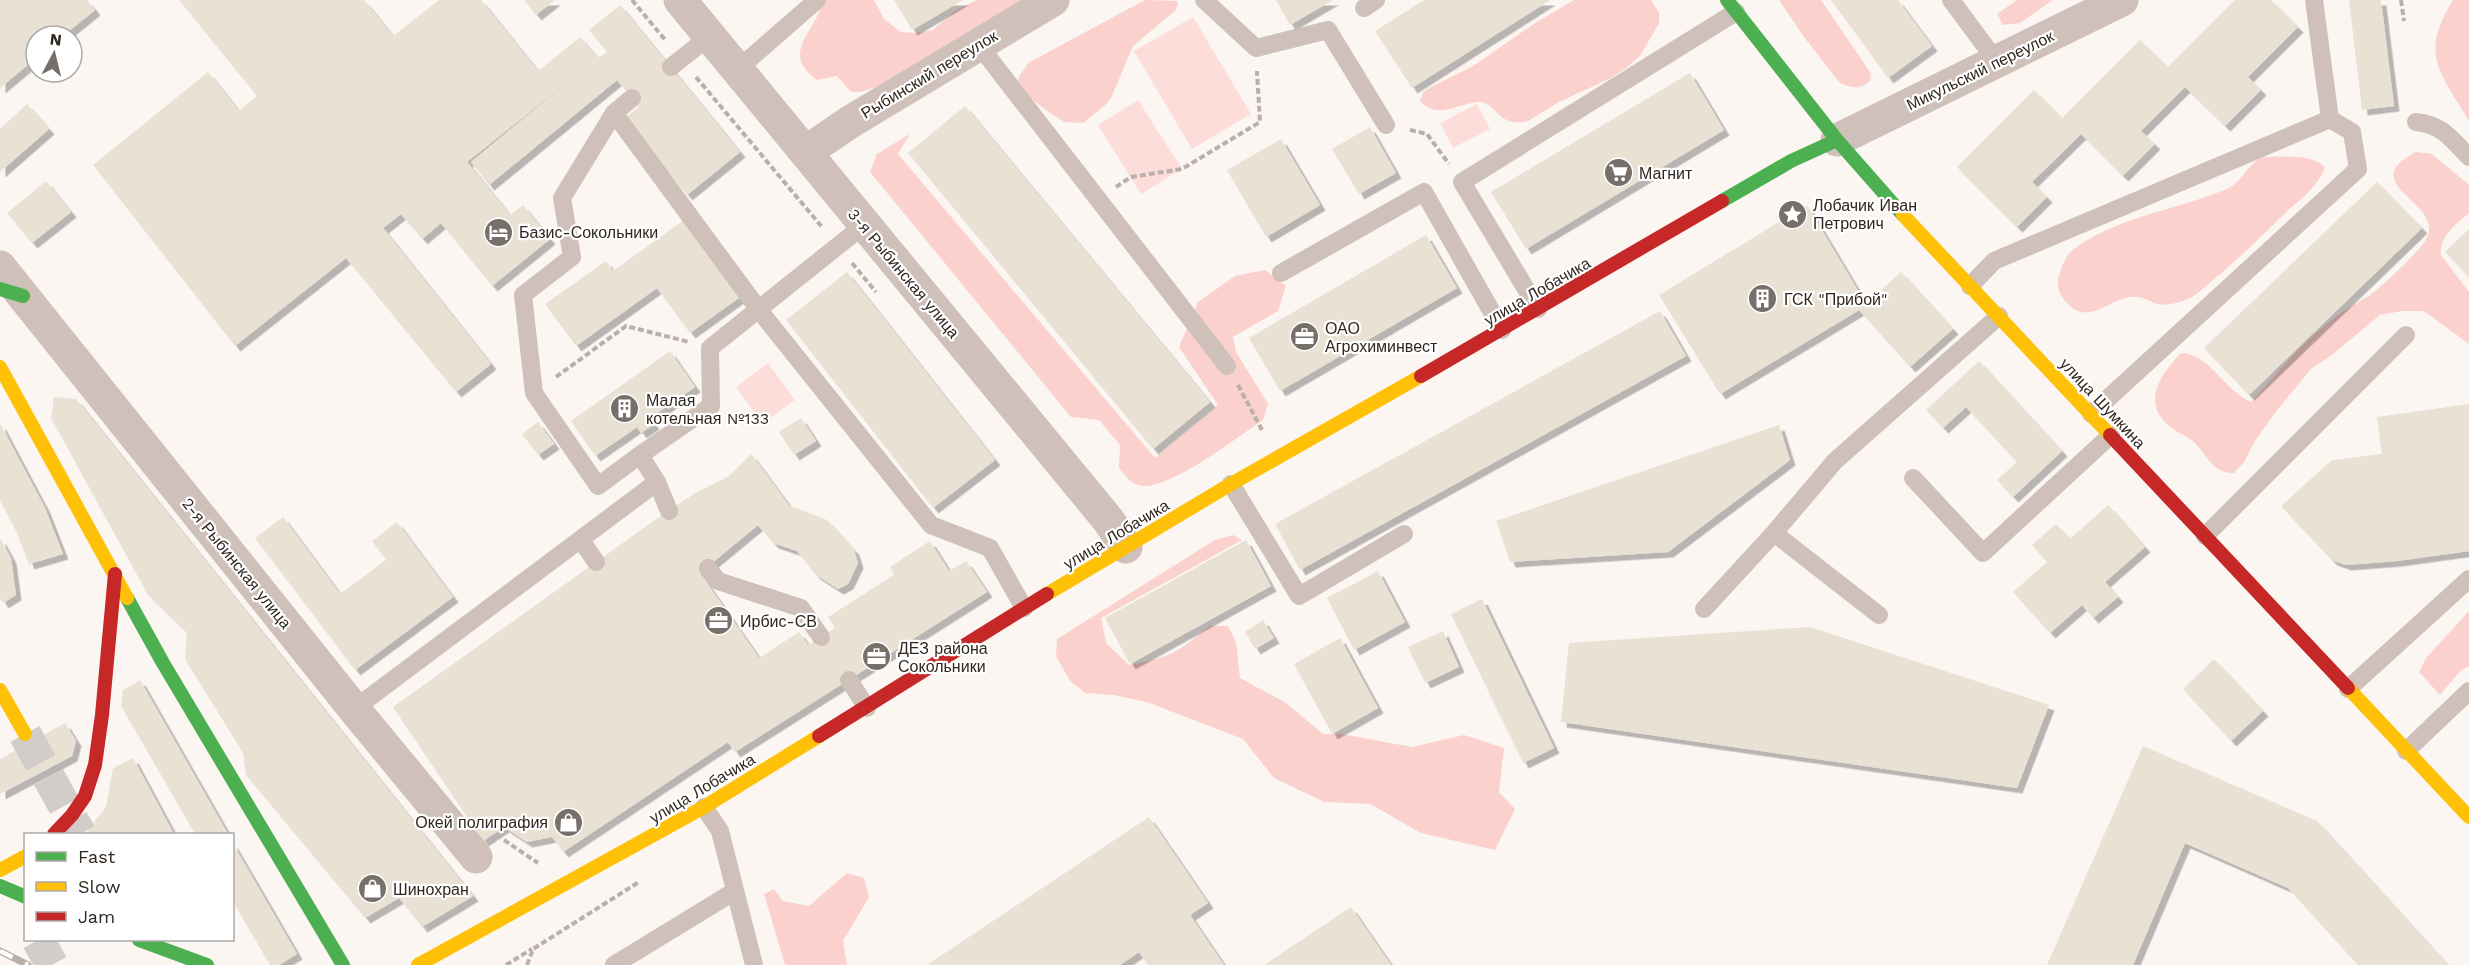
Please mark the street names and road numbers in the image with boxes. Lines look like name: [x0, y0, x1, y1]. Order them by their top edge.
street label: Рыбинский переулок: [858, 26, 1002, 123]
street label: Микульский переулок: [1904, 26, 2058, 114]
street label: 3-я Рыбинская улица: [844, 205, 963, 342]
street label: улица Лобачика: [1481, 253, 1594, 330]
street label: улица Шумкина: [2056, 354, 2149, 453]
street label: 2-я Рыбинская улица: [178, 494, 295, 633]
street label: улица Лобачика: [1060, 495, 1173, 573]
street label: улица Лобачика: [646, 749, 759, 827]

